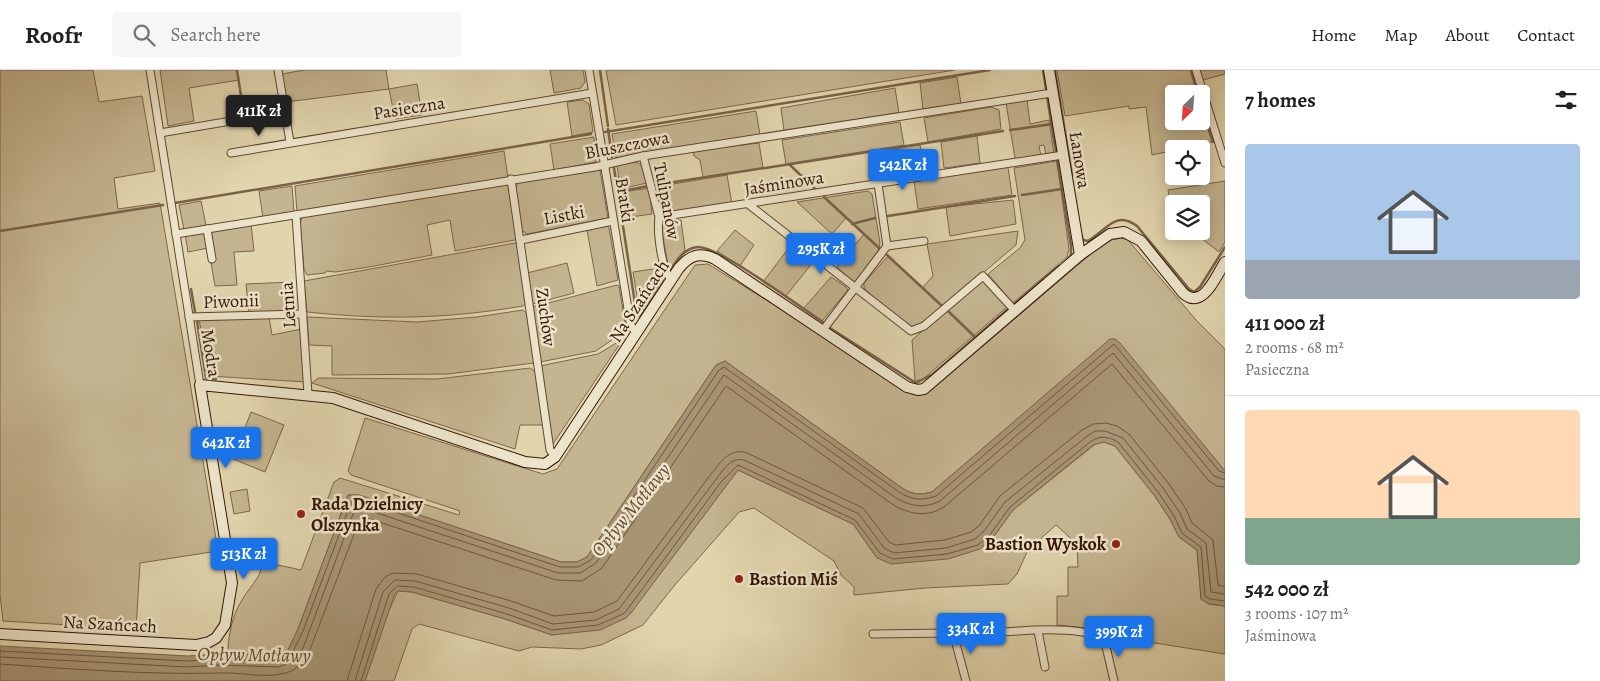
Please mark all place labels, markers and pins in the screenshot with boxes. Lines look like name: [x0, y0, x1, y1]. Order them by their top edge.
pin: 411K zł: [213, 94, 305, 137]
pin: 542K zł: [857, 148, 949, 191]
pin: 295K zł: [775, 232, 867, 275]
pin: 642K zł: [180, 426, 272, 469]
place label: Rada Dzielnicy Olszynka: [311, 492, 424, 537]
marker: Rada Dzielnicy Olszynka: [295, 508, 307, 520]
place label: Bastion Wyskok: [985, 532, 1107, 556]
pin: 513K zł: [198, 538, 290, 580]
marker: Bastion Wyskok: [1110, 538, 1122, 550]
place label: Bastion Miś: [749, 567, 838, 591]
marker: Bastion Miś: [733, 573, 745, 585]
pin: 334K zł: [925, 612, 1017, 655]
pin: 399K zł: [1073, 616, 1165, 658]

